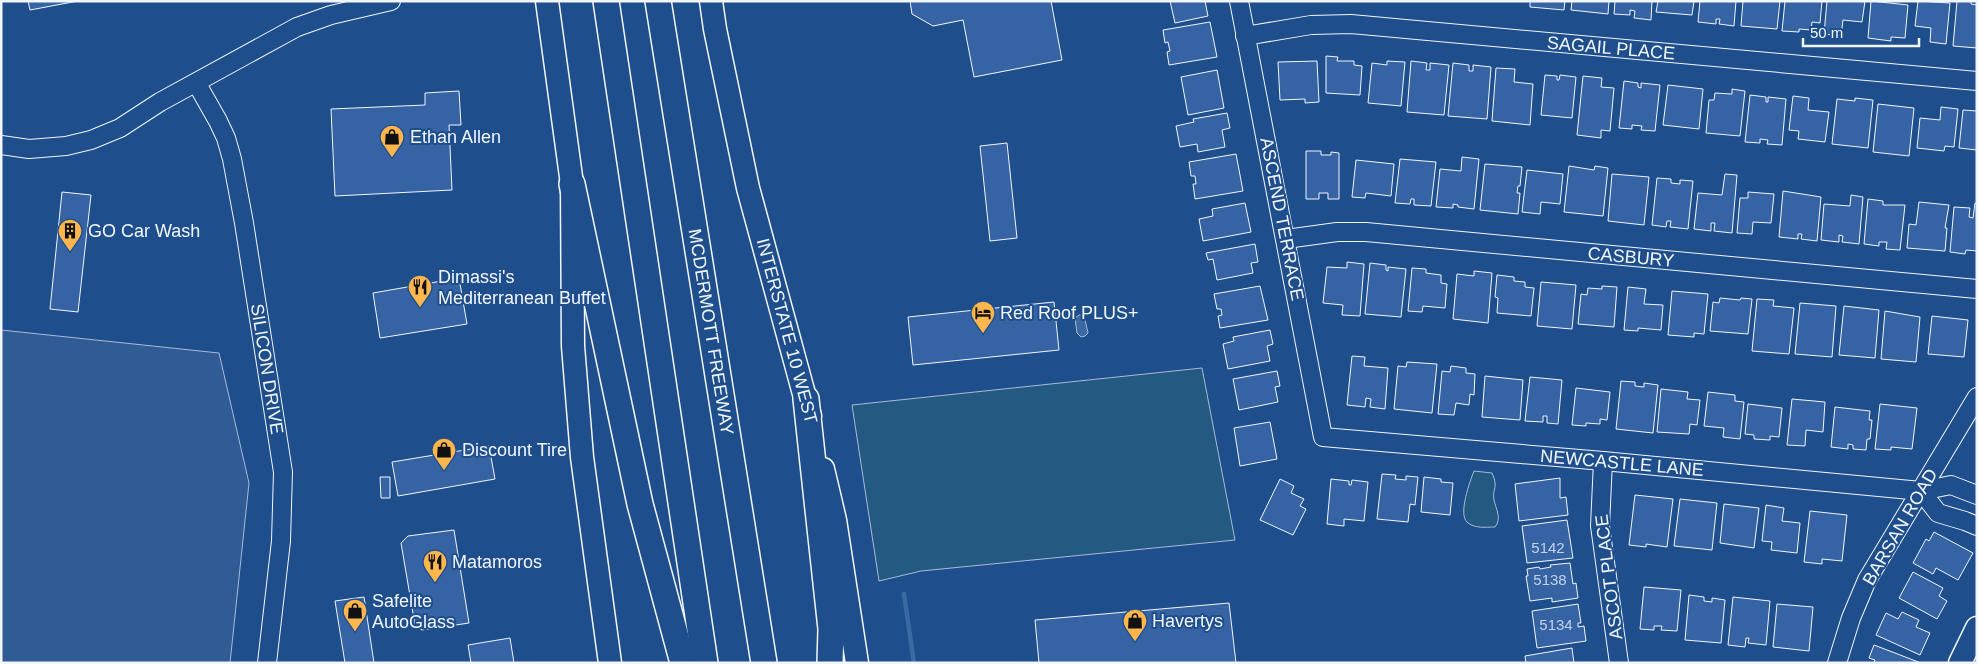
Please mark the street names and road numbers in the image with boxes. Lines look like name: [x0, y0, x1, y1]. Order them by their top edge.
street label: SAGAIL PLACE: [1546, 32, 1676, 64]
street label: ASCEND TERRACE: [1256, 136, 1308, 302]
street label: MCDERMOTT FREEWAY: [685, 227, 737, 436]
street label: INTERSTATE 10 WEST: [753, 236, 821, 426]
street label: CASBURY: [1587, 243, 1675, 271]
street label: SILICON DRIVE: [247, 302, 287, 436]
street label: NEWCASTLE LANE: [1539, 446, 1705, 480]
street label: BARSAN ROAD: [1859, 465, 1941, 589]
street label: ASCOT PLACE: [1591, 513, 1627, 641]

